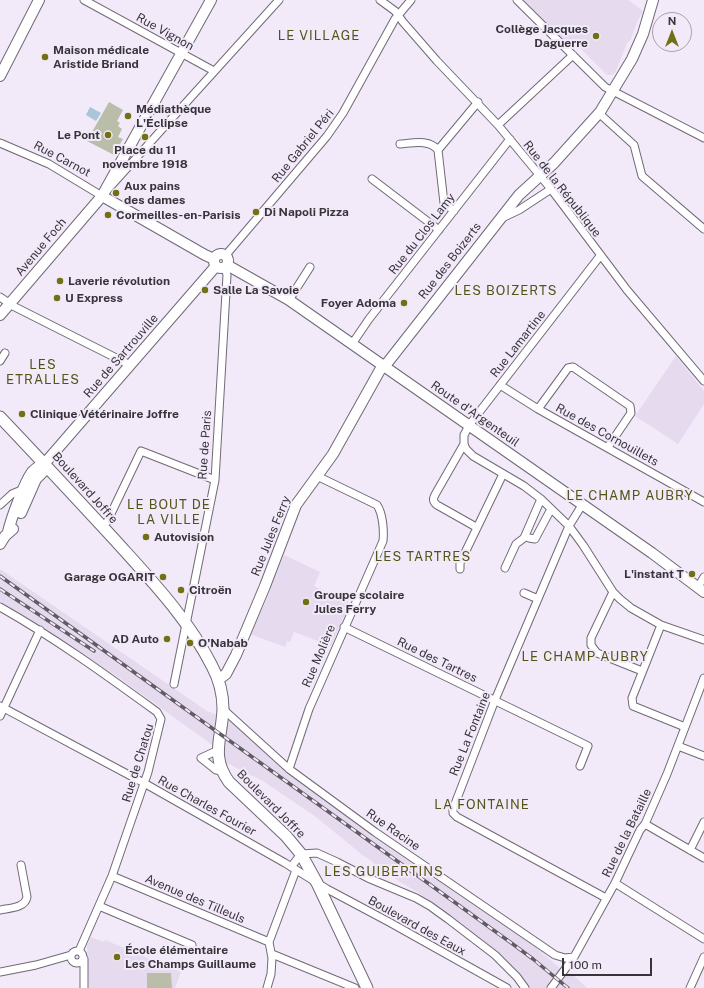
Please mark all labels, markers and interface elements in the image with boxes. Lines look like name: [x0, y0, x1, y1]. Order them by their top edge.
street label: Rue Vignon: [134, 10, 196, 54]
north arrow: [652, 12, 692, 52]
text: N: [668, 15, 676, 27]
place label: Collège Jacques Daguerre: [495, 22, 588, 50]
district label: LE VILLAGE: [278, 28, 360, 44]
marker: Collège Jacques Daguerre: [591, 31, 601, 41]
place label: Maison médicale Aristide Briand: [53, 43, 149, 71]
marker: Maison médicale Aristide Briand: [40, 52, 50, 62]
place label: Médiathèque L'Éclipse: [136, 102, 211, 130]
street label: Rue Gabriel Péri: [269, 106, 337, 186]
marker: Médiathèque L'Éclipse: [123, 111, 133, 121]
place label: Le Pont: [57, 128, 100, 142]
marker: Le Pont: [103, 130, 113, 140]
marker: Place du 11 novembre 1918: [140, 132, 150, 142]
street label: Rue Carnot: [31, 138, 93, 180]
street label: Rue de la République: [520, 138, 604, 240]
place label: Place du 11 novembre 1918: [102, 143, 188, 171]
place label: Aux pains des dames: [124, 179, 185, 207]
marker: Aux pains des dames: [111, 188, 121, 198]
street label: Rue du Clos Lamy: [386, 191, 458, 277]
place label: Di Napoli Pizza: [264, 205, 349, 219]
marker: Di Napoli Pizza: [251, 207, 261, 217]
place label: Cormeilles-en-Parisis: [116, 208, 241, 222]
marker: Cormeilles-en-Parisis: [103, 210, 113, 220]
street label: Avenue Foch: [13, 215, 69, 279]
street label: Rue des Boizerts: [416, 220, 484, 302]
place label: Laverie révolution: [68, 274, 170, 288]
marker: Laverie révolution: [55, 276, 65, 286]
place label: Salle La Savoie: [213, 283, 299, 297]
district label: LES BOIZERTS: [455, 283, 557, 299]
marker: Salle La Savoie: [200, 285, 210, 295]
place label: U Express: [65, 291, 123, 305]
marker: U Express: [52, 293, 62, 303]
place label: Foyer Adoma: [321, 296, 396, 310]
marker: Foyer Adoma: [399, 298, 409, 308]
street label: Rue Lamartine: [487, 308, 549, 380]
street label: Rue de Sartrouville: [81, 311, 161, 401]
district label: LES ETRALLES: [6, 357, 80, 388]
street label: Route d'Argenteuil: [428, 378, 522, 450]
street label: Rue des Cornouillets: [553, 401, 661, 469]
place label: Clinique Vétérinaire Joffre: [30, 407, 179, 421]
marker: Clinique Vétérinaire Joffre: [17, 409, 27, 419]
street label: Rue de Paris: [195, 410, 215, 480]
street label: Boulevard Joffre: [49, 449, 121, 527]
district label: LE CHAMP AUBRY: [566, 488, 694, 504]
street label: Rue Jules Ferry: [248, 494, 294, 578]
district label: LE BOUT DE LA VILLE: [127, 497, 211, 528]
place label: Autovision: [154, 530, 214, 544]
marker: Autovision: [141, 532, 151, 542]
district label: LES TARTRES: [375, 549, 471, 565]
place label: L'instant T: [624, 567, 684, 581]
marker: L'instant T: [687, 569, 697, 579]
place label: Garage OGARIT: [64, 570, 155, 584]
marker: Garage OGARIT: [158, 572, 168, 582]
place label: Citroën: [189, 583, 232, 597]
marker: Citroën: [176, 585, 186, 595]
place label: Groupe scolaire Jules Ferry: [314, 588, 405, 616]
marker: Groupe scolaire Jules Ferry: [301, 597, 311, 607]
street label: Rue Molière: [299, 622, 339, 690]
place label: AD Auto: [112, 632, 159, 646]
marker: AD Auto: [162, 634, 172, 644]
street label: Rue des Tartres: [395, 634, 479, 686]
place label: O'Nabab: [198, 636, 248, 650]
marker: O'Nabab: [185, 638, 195, 648]
district label: LE CHAMP AUBRY: [521, 649, 649, 665]
street label: Rue La Fontaine: [447, 690, 493, 778]
street label: Rue de Chatou: [119, 722, 157, 804]
street label: Boulevard Joffre: [234, 767, 308, 841]
street label: Rue Charles Fourier: [155, 773, 259, 839]
street label: Rue de la Bataille: [599, 786, 655, 880]
district label: LA FONTAINE: [434, 797, 530, 813]
street label: Rue Racine: [363, 806, 423, 854]
district label: LES GUIBERTINS: [324, 864, 444, 880]
street label: Avenue des Tilleuls: [143, 871, 247, 927]
street label: Boulevard des Eaux: [366, 893, 468, 959]
place label: École élémentaire Les Champs Guillaume: [125, 943, 256, 971]
scale bar: [564, 950, 654, 976]
marker: École élémentaire Les Champs Guillaume: [112, 952, 122, 962]
text: 100 m: [569, 958, 602, 972]

